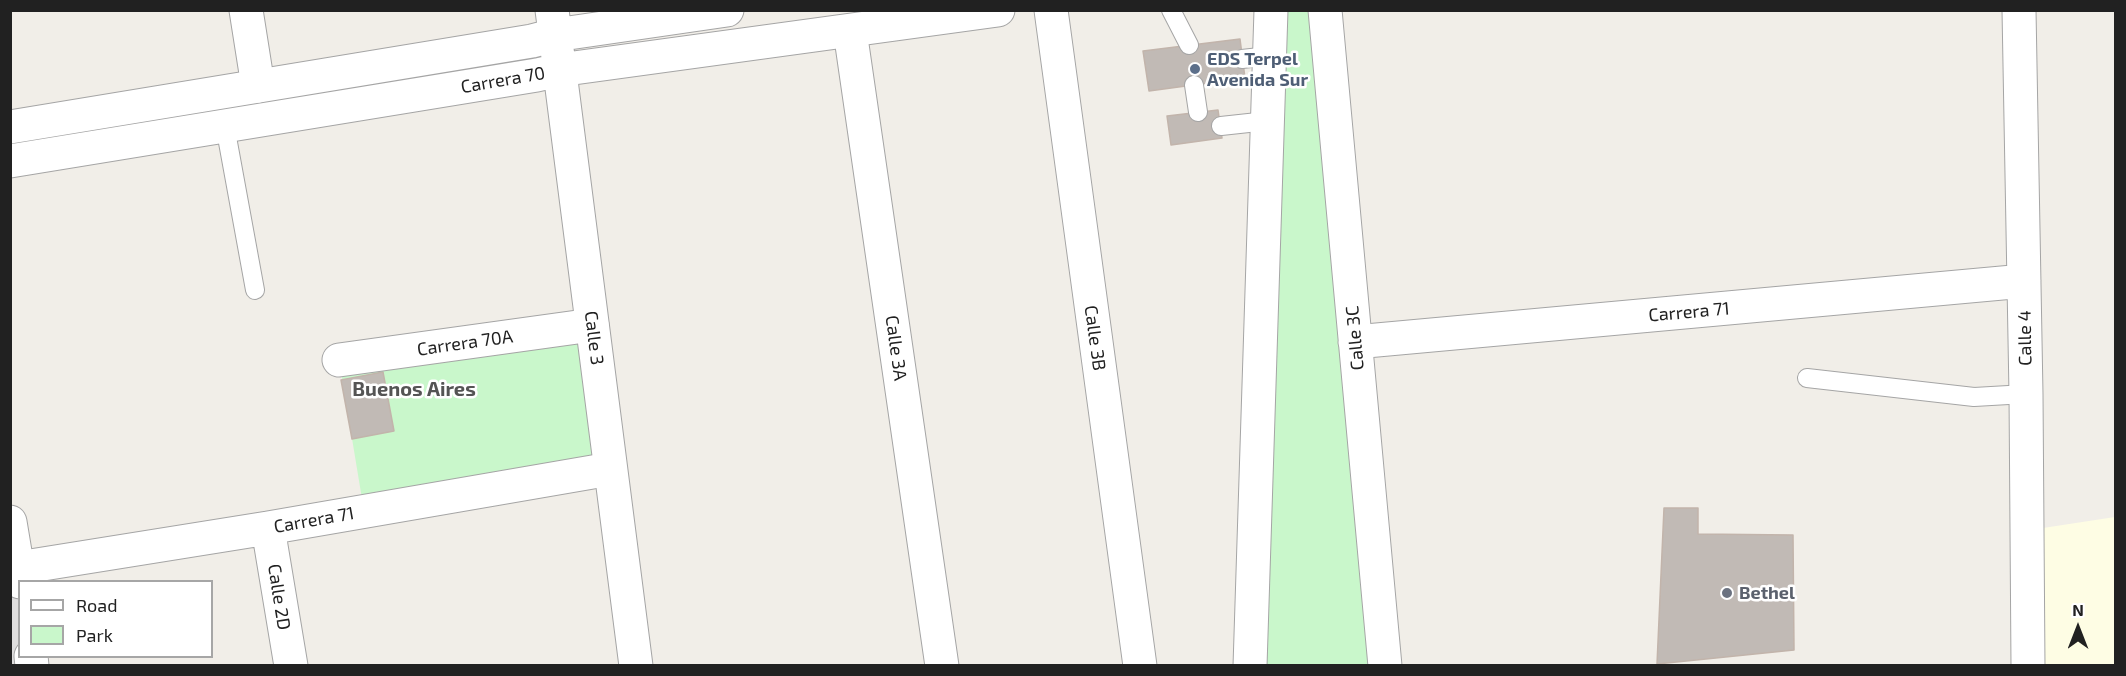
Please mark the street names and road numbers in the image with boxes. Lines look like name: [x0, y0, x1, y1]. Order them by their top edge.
street label: Carrera 70: [459, 62, 547, 98]
street label: Carrera 71: [1647, 298, 1731, 326]
street label: Calle 3B: [1080, 304, 1110, 372]
street label: Calle 3C: [1341, 305, 1369, 371]
street label: Calle 3: [580, 310, 608, 366]
street label: Calle 4: [2014, 310, 2036, 366]
street label: Calle 3A: [881, 314, 911, 382]
street label: Carrera 70A: [416, 326, 514, 360]
street label: Carrera 71: [272, 502, 356, 538]
street label: Calle 2D: [263, 562, 295, 632]

